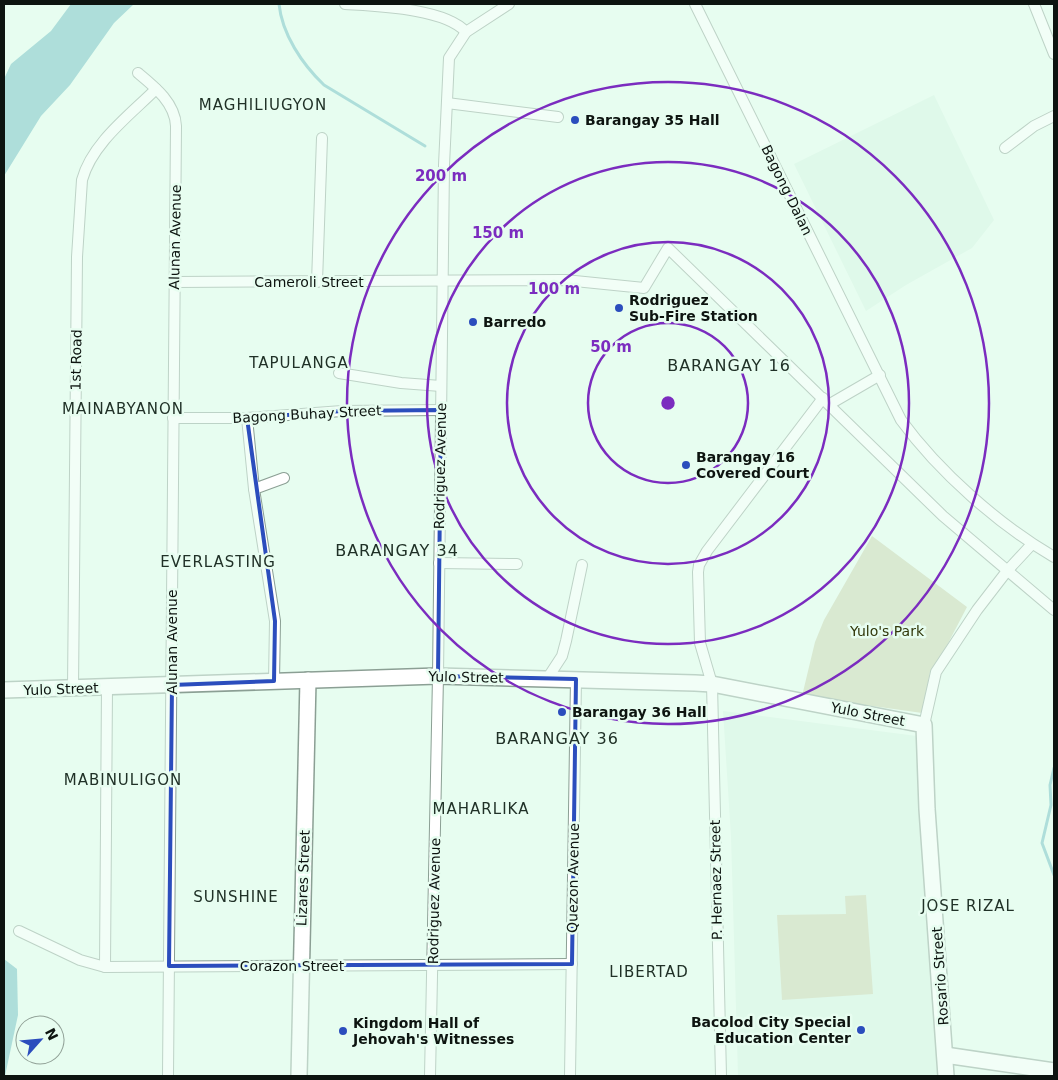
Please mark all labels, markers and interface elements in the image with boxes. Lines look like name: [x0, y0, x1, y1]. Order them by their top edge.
district label: MAGHILIUGYON: [199, 96, 327, 114]
place label: Barangay 35 Hall: [585, 112, 720, 128]
marker: Barangay 35 Hall: [569, 114, 581, 126]
street label: Bagong Dalan: [758, 142, 816, 238]
text: 200 m: [415, 167, 467, 185]
street label: Alunan Avenue: [166, 184, 184, 290]
text: 150 m: [472, 224, 524, 242]
street label: Cameroli Street: [254, 274, 364, 290]
text: 100 m: [528, 280, 580, 298]
place label: Rodriguez Sub-Fire Station: [629, 292, 758, 324]
marker: Rodriguez Sub-Fire Station: [613, 302, 625, 314]
place label: Barredo: [483, 314, 546, 330]
marker: Barredo: [467, 316, 479, 328]
street label: 1st Road: [67, 329, 85, 391]
text: 50 m: [590, 338, 632, 356]
district label: TAPULANGA: [248, 354, 349, 372]
district label: BARANGAY 16: [667, 356, 791, 375]
centre of rings: [659, 394, 677, 412]
district label: MAINABYANON: [62, 400, 184, 418]
street label: Bagong Buhay Street: [232, 402, 382, 426]
street label: Rodriguez Avenue: [431, 403, 449, 529]
place label: Barangay 16 Covered Court: [696, 449, 810, 481]
marker: Barangay 16 Covered Court: [680, 459, 692, 471]
district label: BARANGAY 34: [335, 541, 459, 560]
district label: EVERLASTING: [160, 553, 276, 571]
street label: Alunan Avenue: [164, 589, 180, 695]
park label: Yulo's Park: [849, 623, 925, 639]
street label: Yulo Street: [427, 668, 504, 686]
street label: Yulo Street: [22, 680, 99, 698]
street label: Yulo Street: [829, 699, 907, 729]
place label: Barangay 36 Hall: [572, 704, 707, 720]
marker: Barangay 36 Hall: [556, 706, 568, 718]
district label: BARANGAY 36: [495, 729, 619, 748]
district label: MABINULIGON: [64, 771, 182, 789]
district label: MAHARLIKA: [433, 800, 529, 818]
street label: P. Hernaez Street: [707, 819, 725, 940]
street label: Quezon Avenue: [564, 823, 582, 933]
street label: Lizares Street: [293, 829, 313, 926]
street label: Rodriguez Avenue: [425, 838, 443, 964]
district label: SUNSHINE: [193, 888, 279, 906]
district label: JOSE RIZAL: [920, 897, 1015, 915]
street label: Rosario Street: [929, 926, 951, 1026]
street label: Corazon Street: [240, 958, 345, 974]
district label: LIBERTAD: [609, 963, 689, 981]
place label: Bacolod City Special Education Center: [691, 1014, 851, 1046]
north arrow: [15, 1015, 65, 1065]
place label: Kingdom Hall of Jehovah's Witnesses: [352, 1015, 514, 1047]
marker: Bacolod City Special Education Center: [855, 1024, 867, 1036]
text: N: [42, 1025, 61, 1043]
marker: Kingdom Hall of Jehovah's Witnesses: [337, 1025, 349, 1037]

